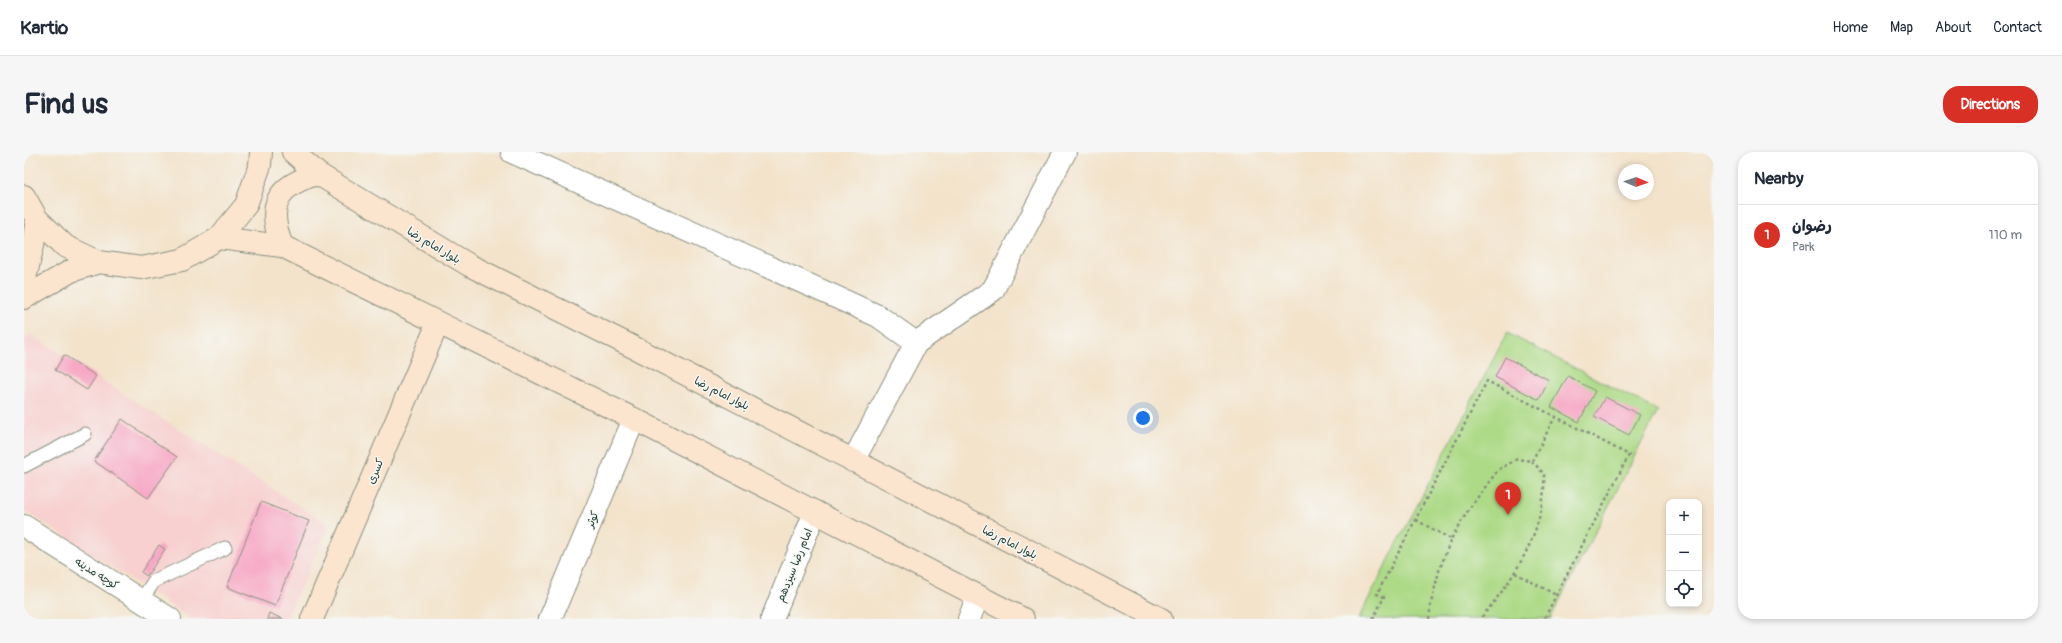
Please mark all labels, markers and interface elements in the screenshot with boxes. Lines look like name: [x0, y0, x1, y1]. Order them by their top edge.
text: Kartio: [20, 16, 68, 40]
text: Home: [1833, 19, 1868, 36]
text: Map: [1890, 19, 1913, 36]
text: About: [1935, 19, 1971, 36]
text: Contact: [1993, 19, 2042, 36]
button: Directions: [1943, 86, 2038, 123]
text: Find us: [24, 87, 108, 122]
north arrow: [1618, 164, 1654, 200]
text: Nearby: [1754, 168, 1803, 189]
text: رضوان: [1792, 217, 1832, 236]
street label: بلوار امام رضا: [404, 224, 463, 268]
text: 1: [1764, 227, 1770, 243]
text: 110 m: [1989, 227, 2022, 243]
text: Park: [1792, 239, 1815, 255]
street label: بلوار امام رضا: [691, 374, 751, 415]
your location: [1133, 408, 1153, 428]
street label: کسری: [364, 456, 387, 486]
pin: 1: [1495, 482, 1521, 515]
map controls: [1666, 499, 1702, 607]
button: +: [1666, 499, 1702, 535]
street label: کوثر: [583, 509, 603, 531]
street label: بلوار امام رضا: [979, 523, 1039, 564]
street label: امام رضا سیزدهم: [774, 527, 817, 605]
button: −: [1666, 535, 1702, 571]
street label: کوچه مدینه: [72, 555, 121, 593]
button: locate: [1666, 571, 1702, 607]

